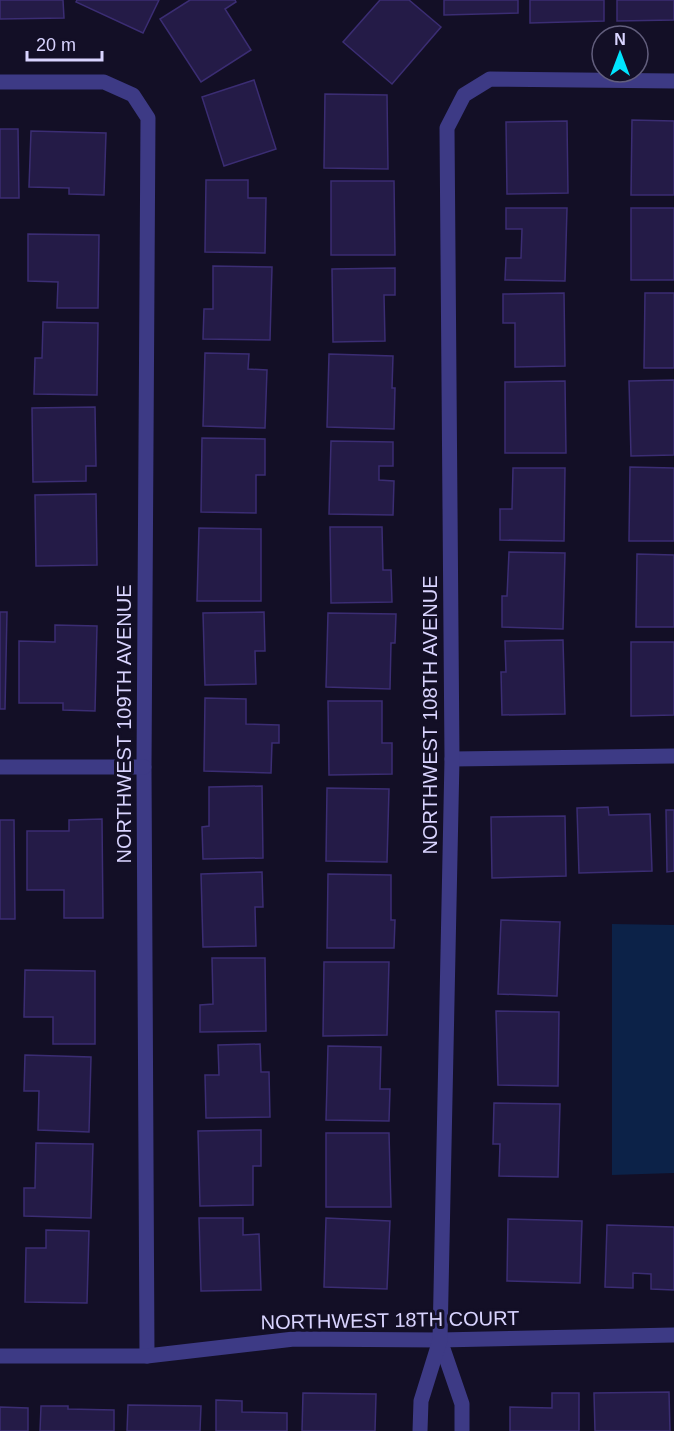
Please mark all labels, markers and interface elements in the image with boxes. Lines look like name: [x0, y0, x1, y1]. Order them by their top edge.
scale bar: [27, 24, 102, 62]
north arrow: [590, 24, 650, 84]
text: N: [614, 31, 626, 48]
text: 20 m: [36, 35, 76, 55]
street label: NORTHWEST 108TH AVENUE: [419, 576, 441, 854]
street label: NORTHWEST 109TH AVENUE: [113, 585, 135, 863]
street label: NORTHWEST 18TH COURT: [260, 1307, 520, 1333]

